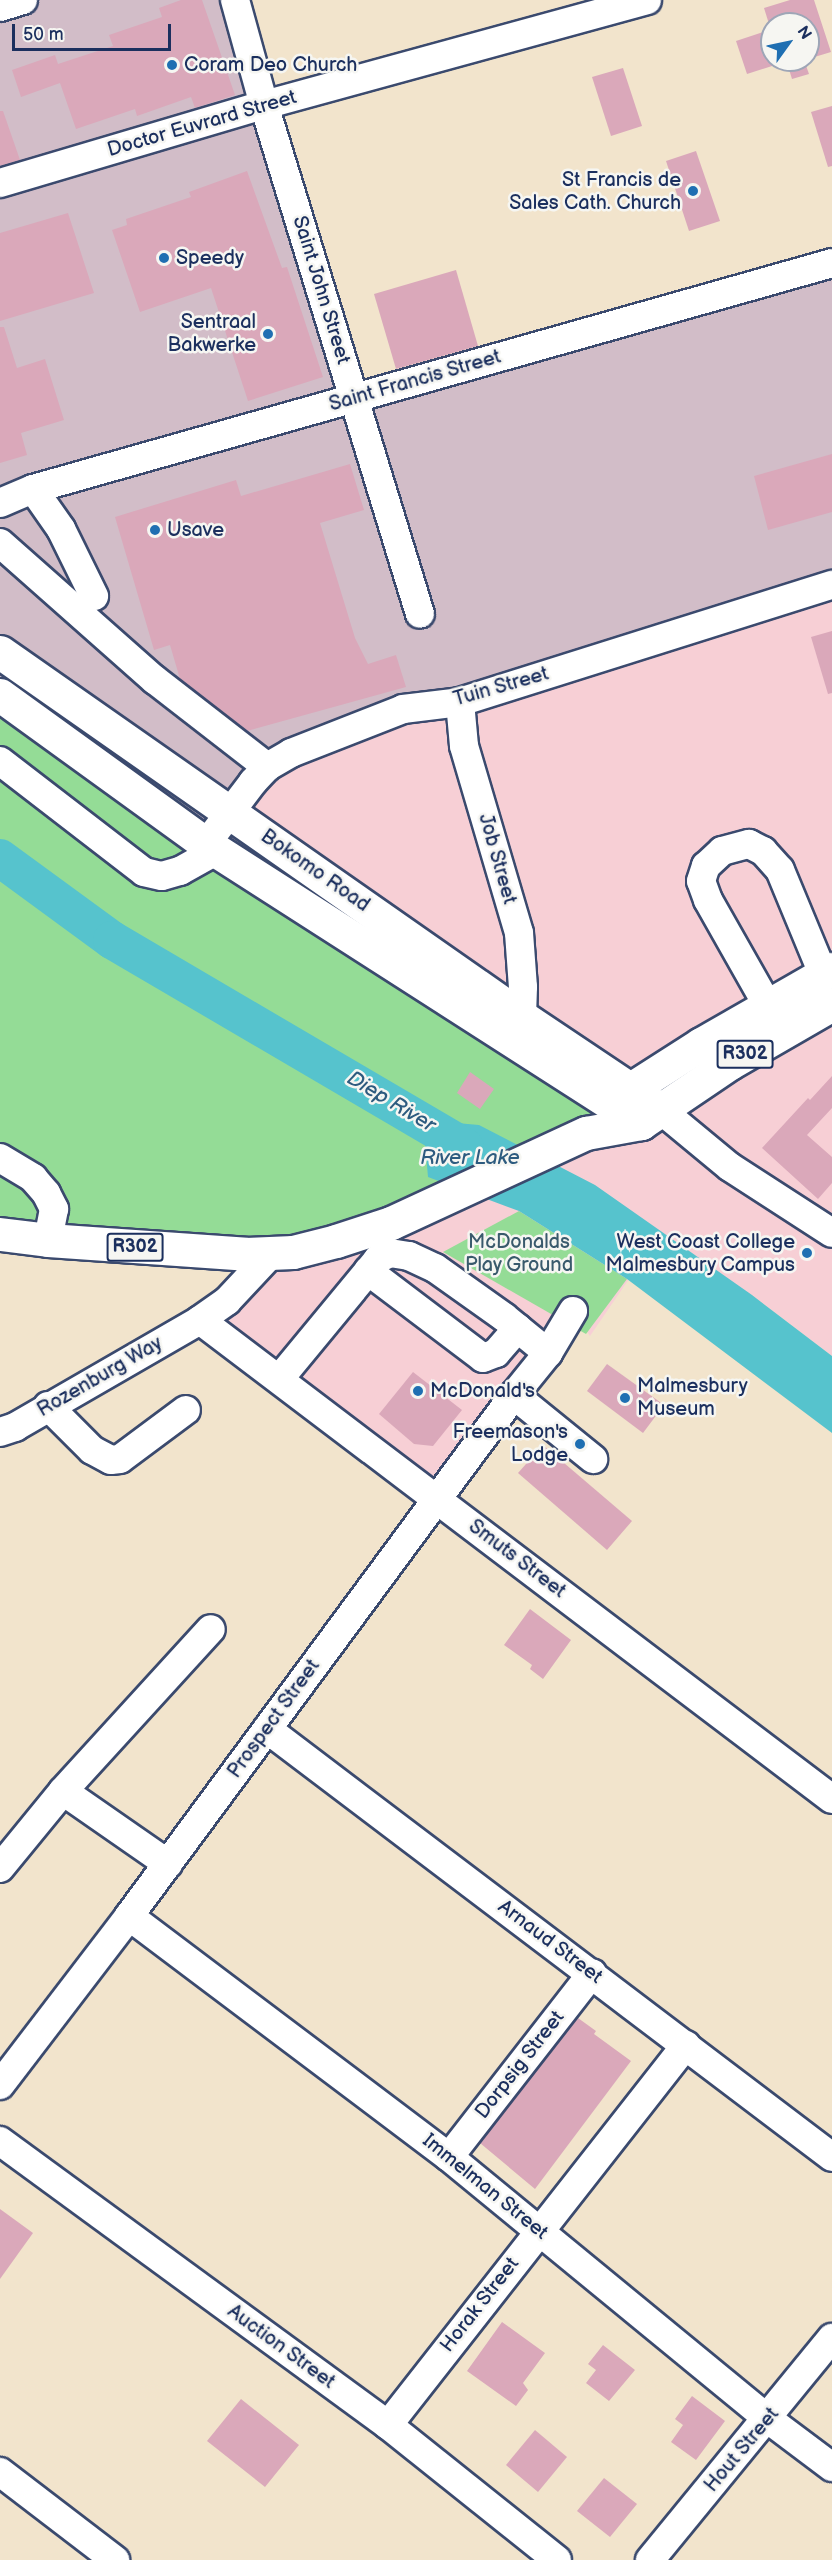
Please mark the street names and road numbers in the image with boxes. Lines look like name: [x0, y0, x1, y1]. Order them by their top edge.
street label: Doctor Euvrard Street: [105, 85, 299, 163]
street label: Saint John Street: [287, 212, 355, 368]
street label: Saint Francis Street: [326, 345, 504, 417]
street label: Tuin Street: [451, 662, 551, 712]
street label: Job Street: [473, 811, 521, 907]
street label: Bokomo Road: [256, 825, 374, 917]
road number: R302: [716, 1039, 774, 1069]
road number: R302: [106, 1232, 164, 1262]
street label: Rozenburg Way: [33, 1331, 167, 1423]
street label: Smuts Street: [464, 1515, 570, 1603]
street label: Prospect Street: [223, 1655, 325, 1783]
street label: Arnaud Street: [493, 1895, 607, 1989]
street label: Dorpsig Street: [470, 2006, 570, 2124]
street label: Immelman Street: [417, 2129, 553, 2245]
street label: Horak Street: [435, 2253, 525, 2357]
street label: Auction Street: [222, 2300, 340, 2394]
street label: Hout Street: [700, 2403, 784, 2497]

